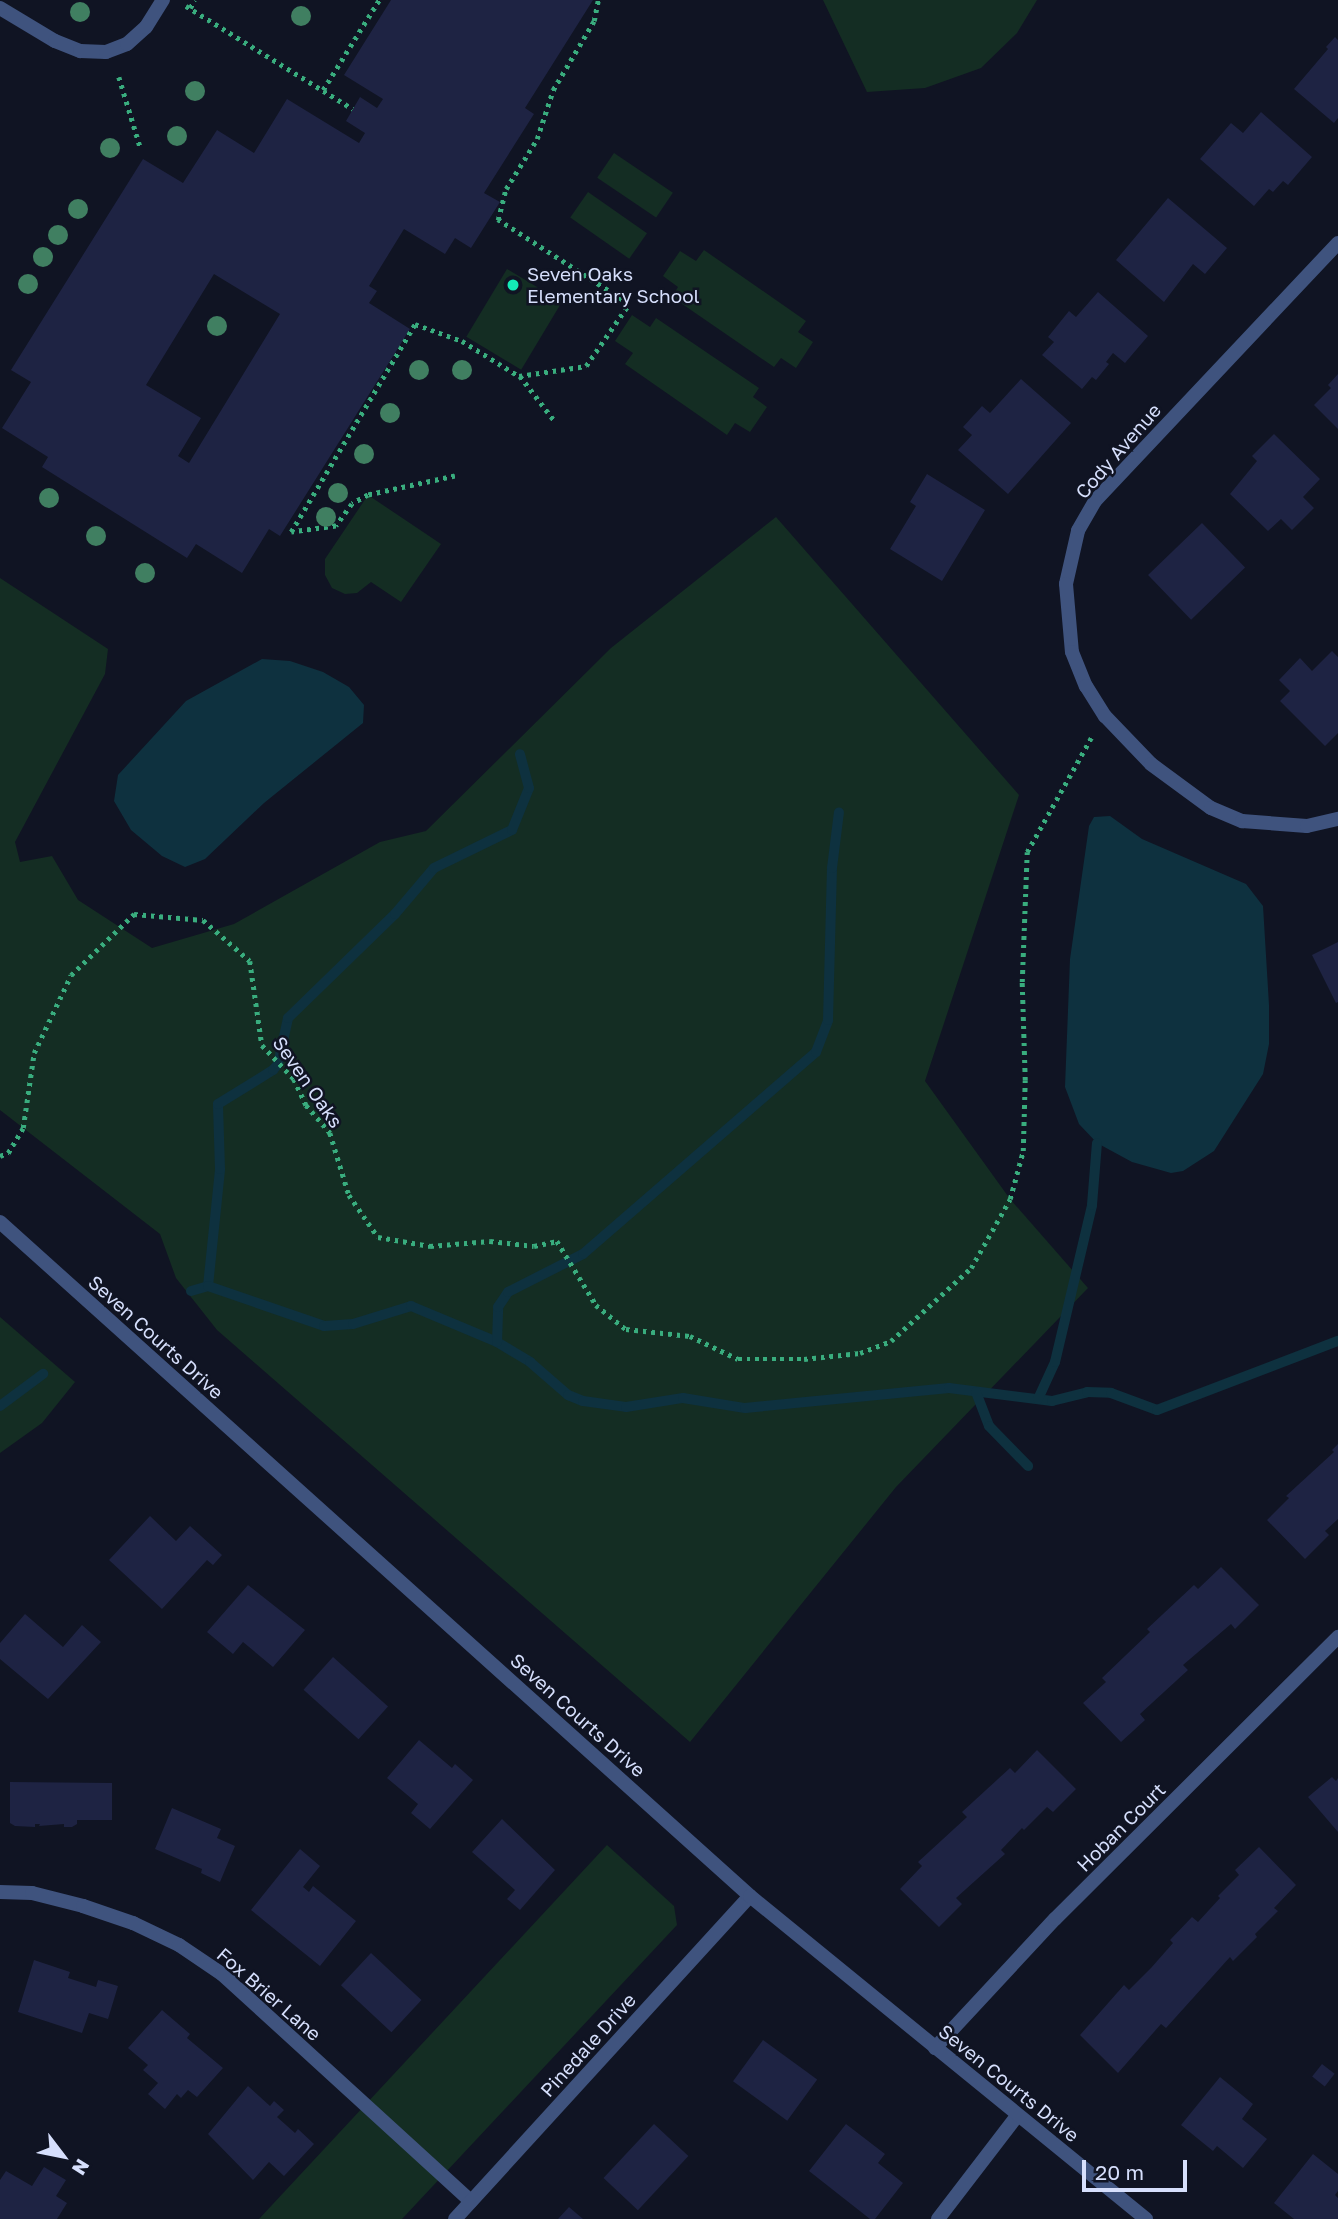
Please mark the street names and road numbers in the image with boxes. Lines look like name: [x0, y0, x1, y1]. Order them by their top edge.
street label: Cody Avenue: [1071, 399, 1165, 503]
street label: Seven Oaks: [268, 1032, 348, 1132]
street label: Seven Courts Drive: [84, 1270, 228, 1404]
street label: Seven Courts Drive: [506, 1648, 650, 1782]
street label: Hoban Court: [1072, 1778, 1170, 1876]
street label: Fox Brier Lane: [212, 1943, 326, 2045]
street label: Pinedale Drive: [536, 1989, 640, 2101]
street label: Seven Courts Drive: [934, 2020, 1084, 2146]

